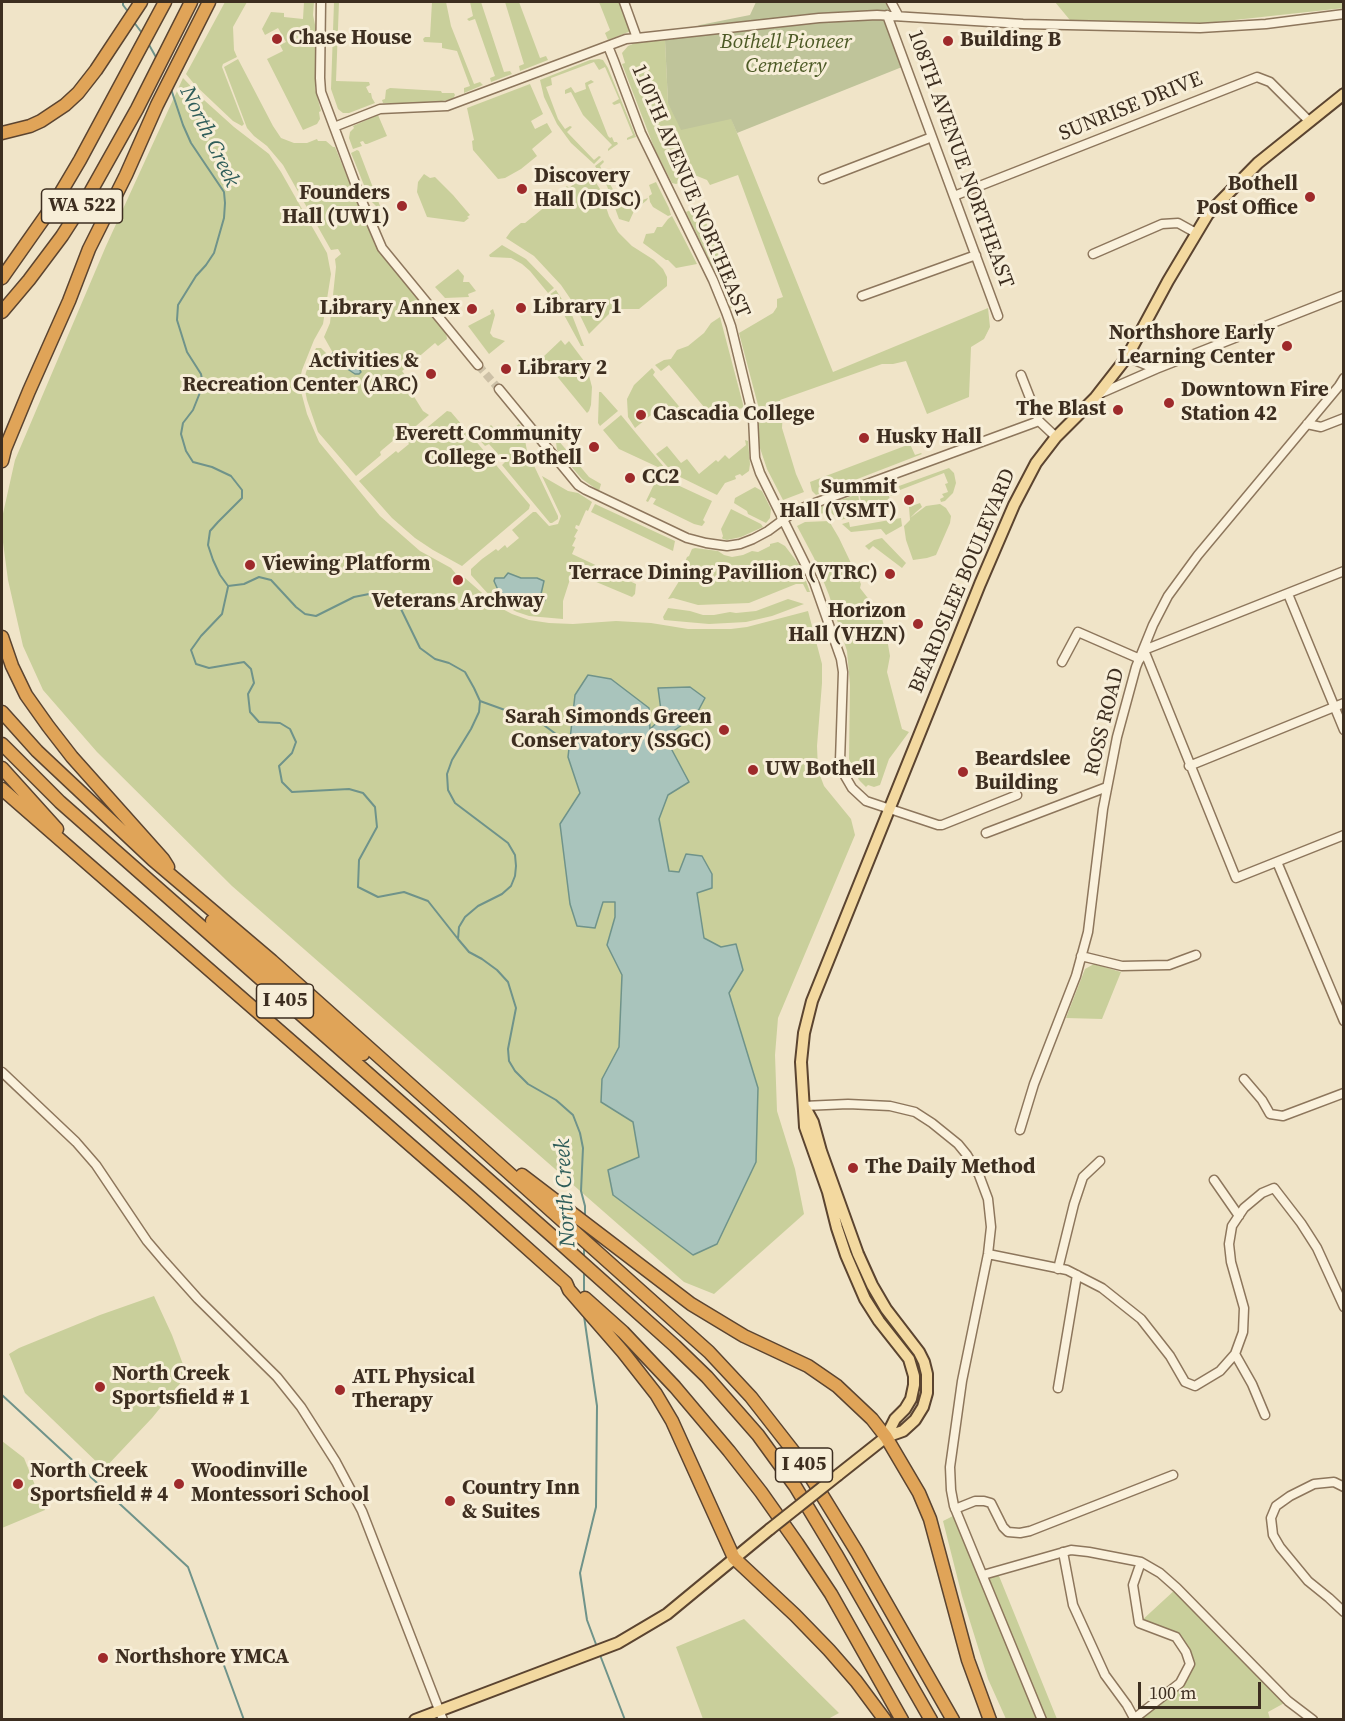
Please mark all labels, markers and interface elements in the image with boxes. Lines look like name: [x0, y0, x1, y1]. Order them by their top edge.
place label: Chase House: [289, 26, 412, 52]
street label: 108TH AVENUE NORTHEAST: [901, 26, 1019, 292]
place label: Building B: [960, 28, 1061, 54]
park label: Bothell Pioneer Cemetery: [720, 30, 852, 80]
marker: Chase House: [270, 32, 284, 46]
marker: Building B: [941, 34, 955, 48]
street label: 110TH AVENUE NORTHEAST: [625, 60, 755, 322]
street label: SUNRISE DRIVE: [1056, 67, 1206, 147]
water label: North Creek: [173, 82, 245, 192]
place label: Discovery Hall (DISC): [534, 164, 642, 214]
place label: Bothell Post Office: [1196, 172, 1298, 222]
place label: Founders Hall (UW1): [282, 181, 390, 231]
marker: Discovery Hall (DISC): [515, 182, 529, 196]
road number: WA 522: [42, 189, 122, 223]
marker: Bothell Post Office: [1303, 190, 1317, 204]
marker: Founders Hall (UW1): [395, 199, 409, 213]
place label: Library 1: [533, 295, 622, 321]
place label: Library Annex: [320, 296, 460, 322]
marker: Library 1: [514, 301, 528, 315]
marker: Library Annex: [465, 302, 479, 316]
place label: Northshore Early Learning Center: [1109, 321, 1275, 371]
marker: Northshore Early Learning Center: [1280, 339, 1294, 353]
place label: Activities & Recreation Center (ARC): [182, 349, 419, 399]
place label: Library 2: [518, 356, 607, 382]
marker: Library 2: [499, 362, 513, 376]
marker: Activities & Recreation Center (ARC): [424, 367, 438, 381]
place label: Downtown Fire Station 42: [1181, 378, 1329, 428]
marker: Downtown Fire Station 42: [1162, 396, 1176, 410]
place label: The Blast: [1016, 397, 1106, 423]
place label: Cascadia College: [653, 402, 815, 428]
marker: The Blast: [1111, 403, 1125, 417]
marker: Cascadia College: [634, 408, 648, 422]
place label: Everett Community College - Bothell: [395, 422, 582, 472]
place label: Husky Hall: [876, 425, 982, 451]
marker: Husky Hall: [857, 431, 871, 445]
marker: Everett Community College - Bothell: [587, 440, 601, 454]
place label: CC2: [642, 465, 679, 491]
street label: BEARDSLEE BOULEVARD: [904, 465, 1022, 697]
marker: CC2: [623, 471, 637, 485]
place label: Summit Hall (VSMT): [779, 475, 897, 525]
marker: Summit Hall (VSMT): [902, 493, 916, 507]
place label: Viewing Platform: [262, 552, 430, 578]
marker: Viewing Platform: [243, 558, 257, 572]
place label: Terrace Dining Pavillion (VTRC): [569, 561, 878, 587]
marker: Terrace Dining Pavillion (VTRC): [883, 567, 897, 581]
marker: Veterans Archway: [451, 573, 465, 587]
place label: Veterans Archway: [372, 589, 544, 615]
place label: Horizon Hall (VHZN): [788, 599, 906, 649]
marker: Horizon Hall (VHZN): [911, 617, 925, 631]
street label: ROSS ROAD: [1079, 665, 1131, 779]
place label: Sarah Simonds Green Conservatory (SSGC): [505, 705, 712, 755]
marker: Sarah Simonds Green Conservatory (SSGC): [717, 723, 731, 737]
place label: Beardslee Building: [975, 747, 1071, 797]
place label: UW Bothell: [765, 757, 876, 783]
marker: UW Bothell: [746, 763, 760, 777]
marker: Beardslee Building: [956, 765, 970, 779]
road number: I 405: [256, 984, 314, 1018]
water label: North Creek: [550, 1138, 582, 1248]
place label: The Daily Method: [865, 1155, 1035, 1181]
marker: The Daily Method: [846, 1161, 860, 1175]
place label: North Creek Sportsfield # 1: [112, 1362, 250, 1412]
place label: ATL Physical Therapy: [352, 1365, 475, 1415]
marker: North Creek Sportsfield # 1: [93, 1380, 107, 1394]
marker: ATL Physical Therapy: [333, 1383, 347, 1397]
road number: I 405: [776, 1448, 832, 1482]
place label: North Creek Sportsfield # 4: [30, 1459, 168, 1509]
place label: Woodinville Montessori School: [191, 1459, 369, 1509]
place label: Country Inn & Suites: [462, 1476, 580, 1526]
marker: North Creek Sportsfield # 4: [11, 1477, 25, 1491]
marker: Woodinville Montessori School: [172, 1477, 186, 1491]
marker: Country Inn & Suites: [443, 1494, 457, 1508]
place label: Northshore YMCA: [115, 1645, 289, 1671]
marker: Northshore YMCA: [96, 1651, 110, 1665]
scale bar: [1141, 1670, 1264, 1708]
text: 100 m: [1149, 1680, 1196, 1705]

